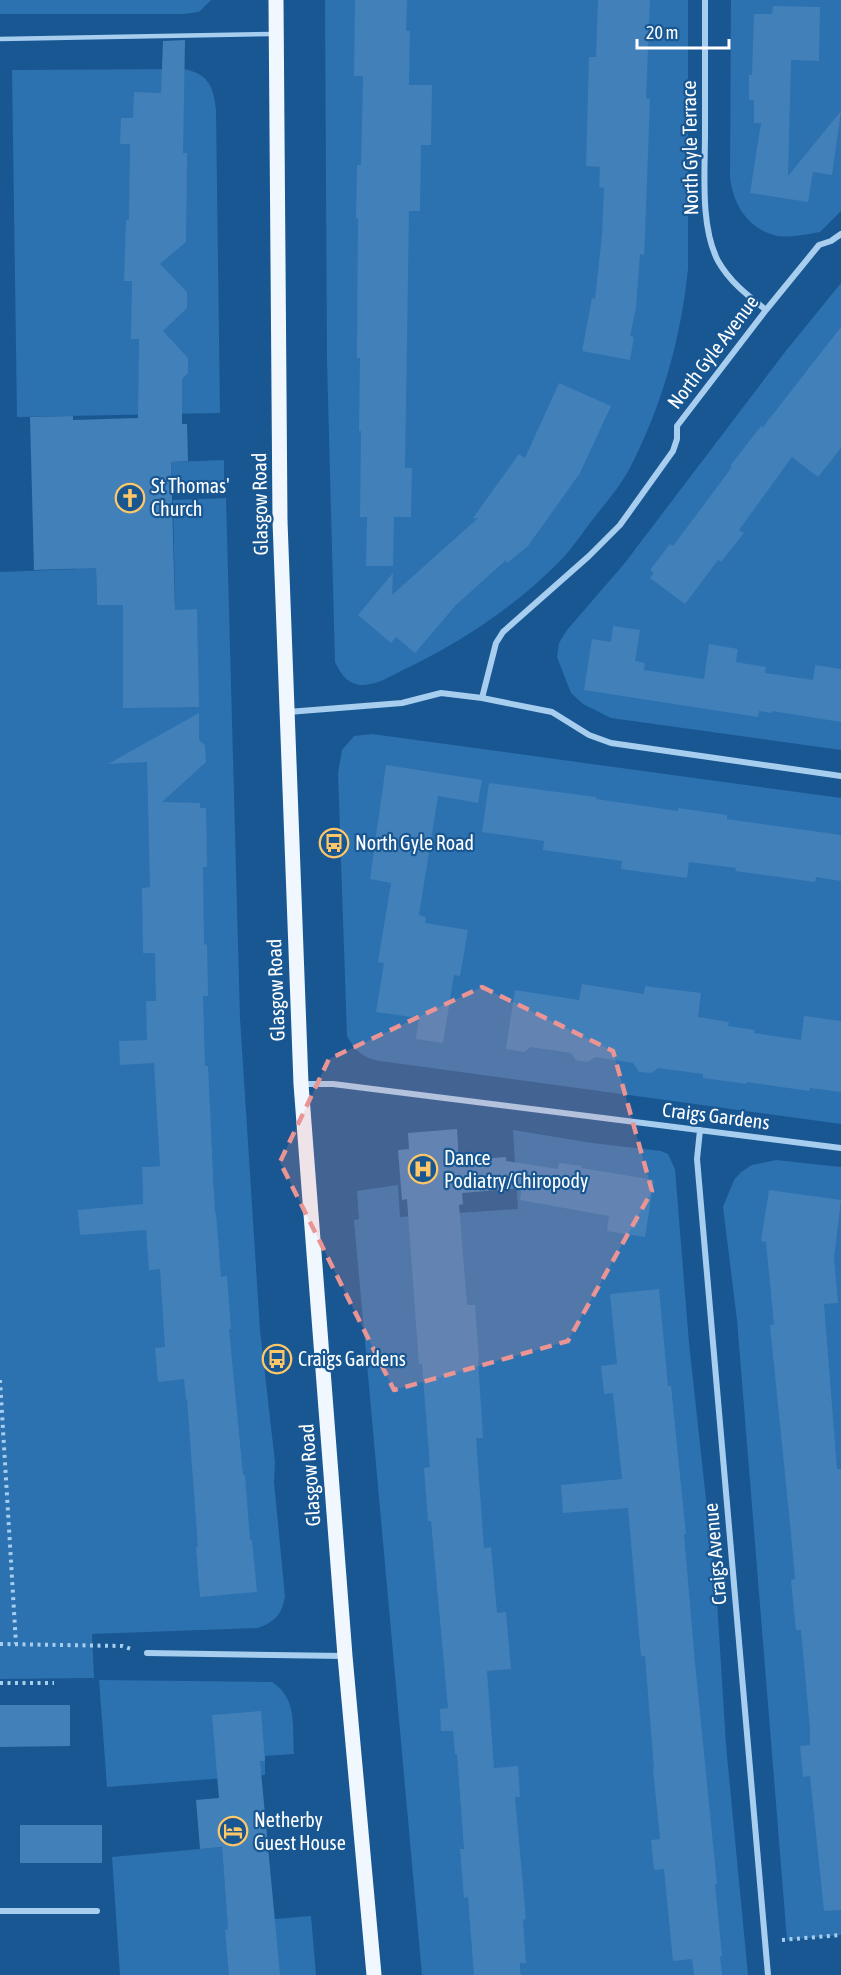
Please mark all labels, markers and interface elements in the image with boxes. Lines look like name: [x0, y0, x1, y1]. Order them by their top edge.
scale bar: [637, 12, 728, 50]
text: 20 m: [646, 22, 678, 43]
street label: North Gyle Terrace: [677, 80, 702, 216]
street label: North Gyle Avenue: [662, 290, 763, 413]
street label: Glasgow Road: [247, 453, 272, 555]
place label: St Thomas' Church: [151, 474, 229, 520]
church icon: St Thomas' Church: [114, 482, 146, 514]
bus stop icon: North Gyle Road: [318, 827, 350, 859]
place label: North Gyle Road: [355, 831, 474, 854]
street label: Glasgow Road: [262, 938, 289, 1042]
street label: Craigs Gardens: [661, 1098, 771, 1133]
place label: Dance Podiatry/Chiropody: [444, 1146, 588, 1192]
hospital icon: Dance Podiatry/Chiropody: [407, 1153, 439, 1185]
bus stop icon: Craigs Gardens: [261, 1343, 293, 1375]
place label: Craigs Gardens: [298, 1347, 406, 1370]
street label: Glasgow Road: [294, 1423, 325, 1527]
street label: Craigs Avenue: [699, 1502, 730, 1606]
place label: Netherby Guest House: [254, 1808, 346, 1854]
hotel icon: Netherby Guest House: [217, 1815, 249, 1847]

